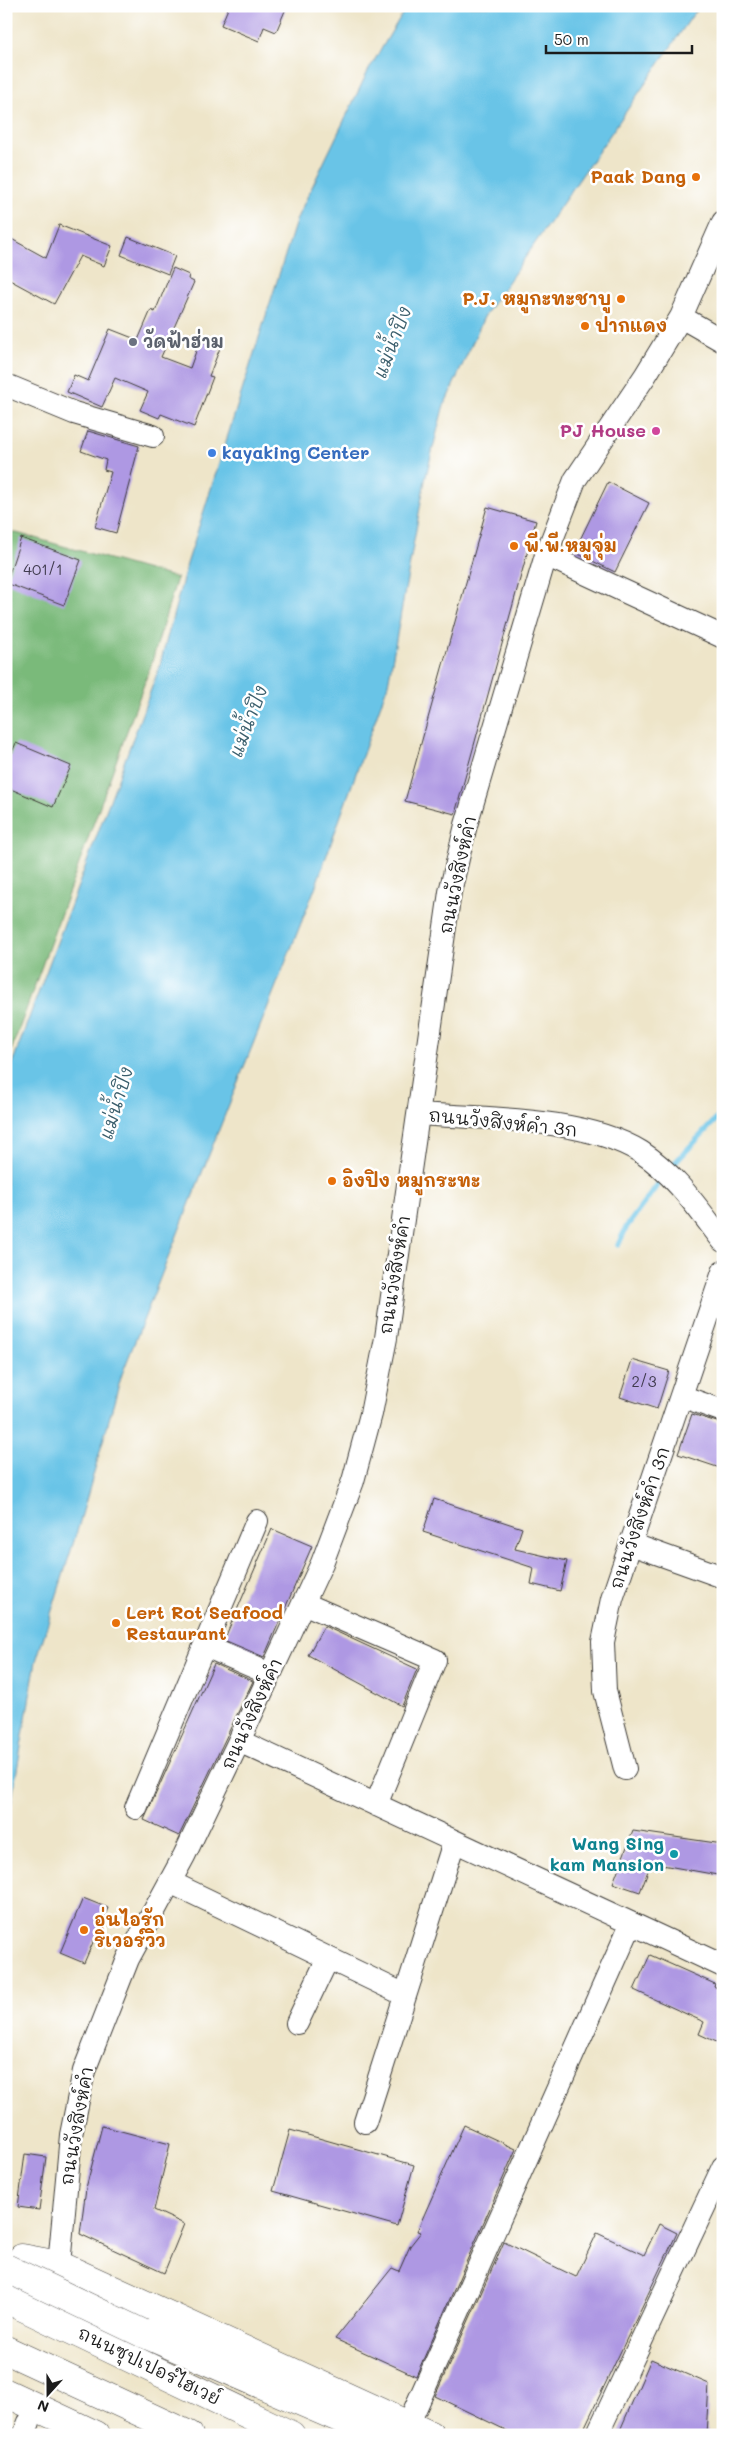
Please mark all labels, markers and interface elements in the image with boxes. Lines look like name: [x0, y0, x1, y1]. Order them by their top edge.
scale bar: [546, 22, 693, 54]
text: 50 m: [554, 29, 589, 49]
place label: Paak Dang: [590, 164, 686, 188]
marker: Paak Dang: [690, 171, 702, 183]
place label: P.J. หมูกะทะชาบู: [462, 286, 611, 314]
marker: P.J. หมูกะทะชาบู: [615, 293, 627, 305]
water label: แม่น้ำปิง: [364, 302, 417, 381]
place label: ปากแดง: [595, 313, 667, 337]
marker: ปากแดง: [579, 320, 591, 332]
place label: วัดฟ้าฮ่าม: [143, 328, 224, 353]
marker: วัดฟ้าฮ่าม: [127, 336, 139, 348]
place label: PJ House: [560, 418, 646, 442]
marker: PJ House: [650, 425, 662, 437]
place label: kayaking Center: [222, 440, 369, 464]
marker: kayaking Center: [206, 447, 218, 459]
place label: พี.พี.หมูจุ่ม: [524, 531, 617, 561]
marker: พี.พี.หมูจุ่ม: [508, 540, 520, 552]
house number: 401/1: [23, 559, 63, 579]
water label: แม่น้ำปิง: [220, 681, 273, 760]
street label: ถนนวังสิงห์คำ: [433, 814, 481, 936]
water label: แม่น้ำปิง: [91, 1063, 138, 1142]
street label: ถนนวังสิงห์คำ 3ก: [428, 1102, 579, 1142]
place label: อิงปิง หมูกระทะ: [342, 1168, 480, 1196]
marker: อิงปิง หมูกระทะ: [326, 1175, 338, 1187]
street label: ถนนวังสิงห์คำ: [373, 1214, 415, 1336]
house number: 2/3: [631, 1371, 657, 1391]
street label: ถนนวังสิงห์คำ 3ก: [603, 1443, 675, 1592]
place label: Lert Rot Seafood Restaurant: [126, 1600, 283, 1645]
marker: Lert Rot Seafood Restaurant: [110, 1617, 122, 1629]
street label: ถนนวังสิงห์คำ: [215, 1654, 287, 1773]
place label: Wang Sing kam Mansion: [550, 1831, 664, 1876]
marker: Wang Sing kam Mansion: [668, 1848, 680, 1860]
place label: อุ่นไอรัก ริเวอร์วิว: [94, 1906, 166, 1952]
marker: อุ่นไอรัก ริเวอร์วิว: [78, 1924, 90, 1936]
street label: ถนนวังสิงห์คำ: [54, 2065, 98, 2187]
street label: ถนนซุปเปอร์ไฮเวย์: [73, 2320, 225, 2412]
north arrow: [22, 2368, 72, 2418]
text: N: [35, 2396, 52, 2417]

